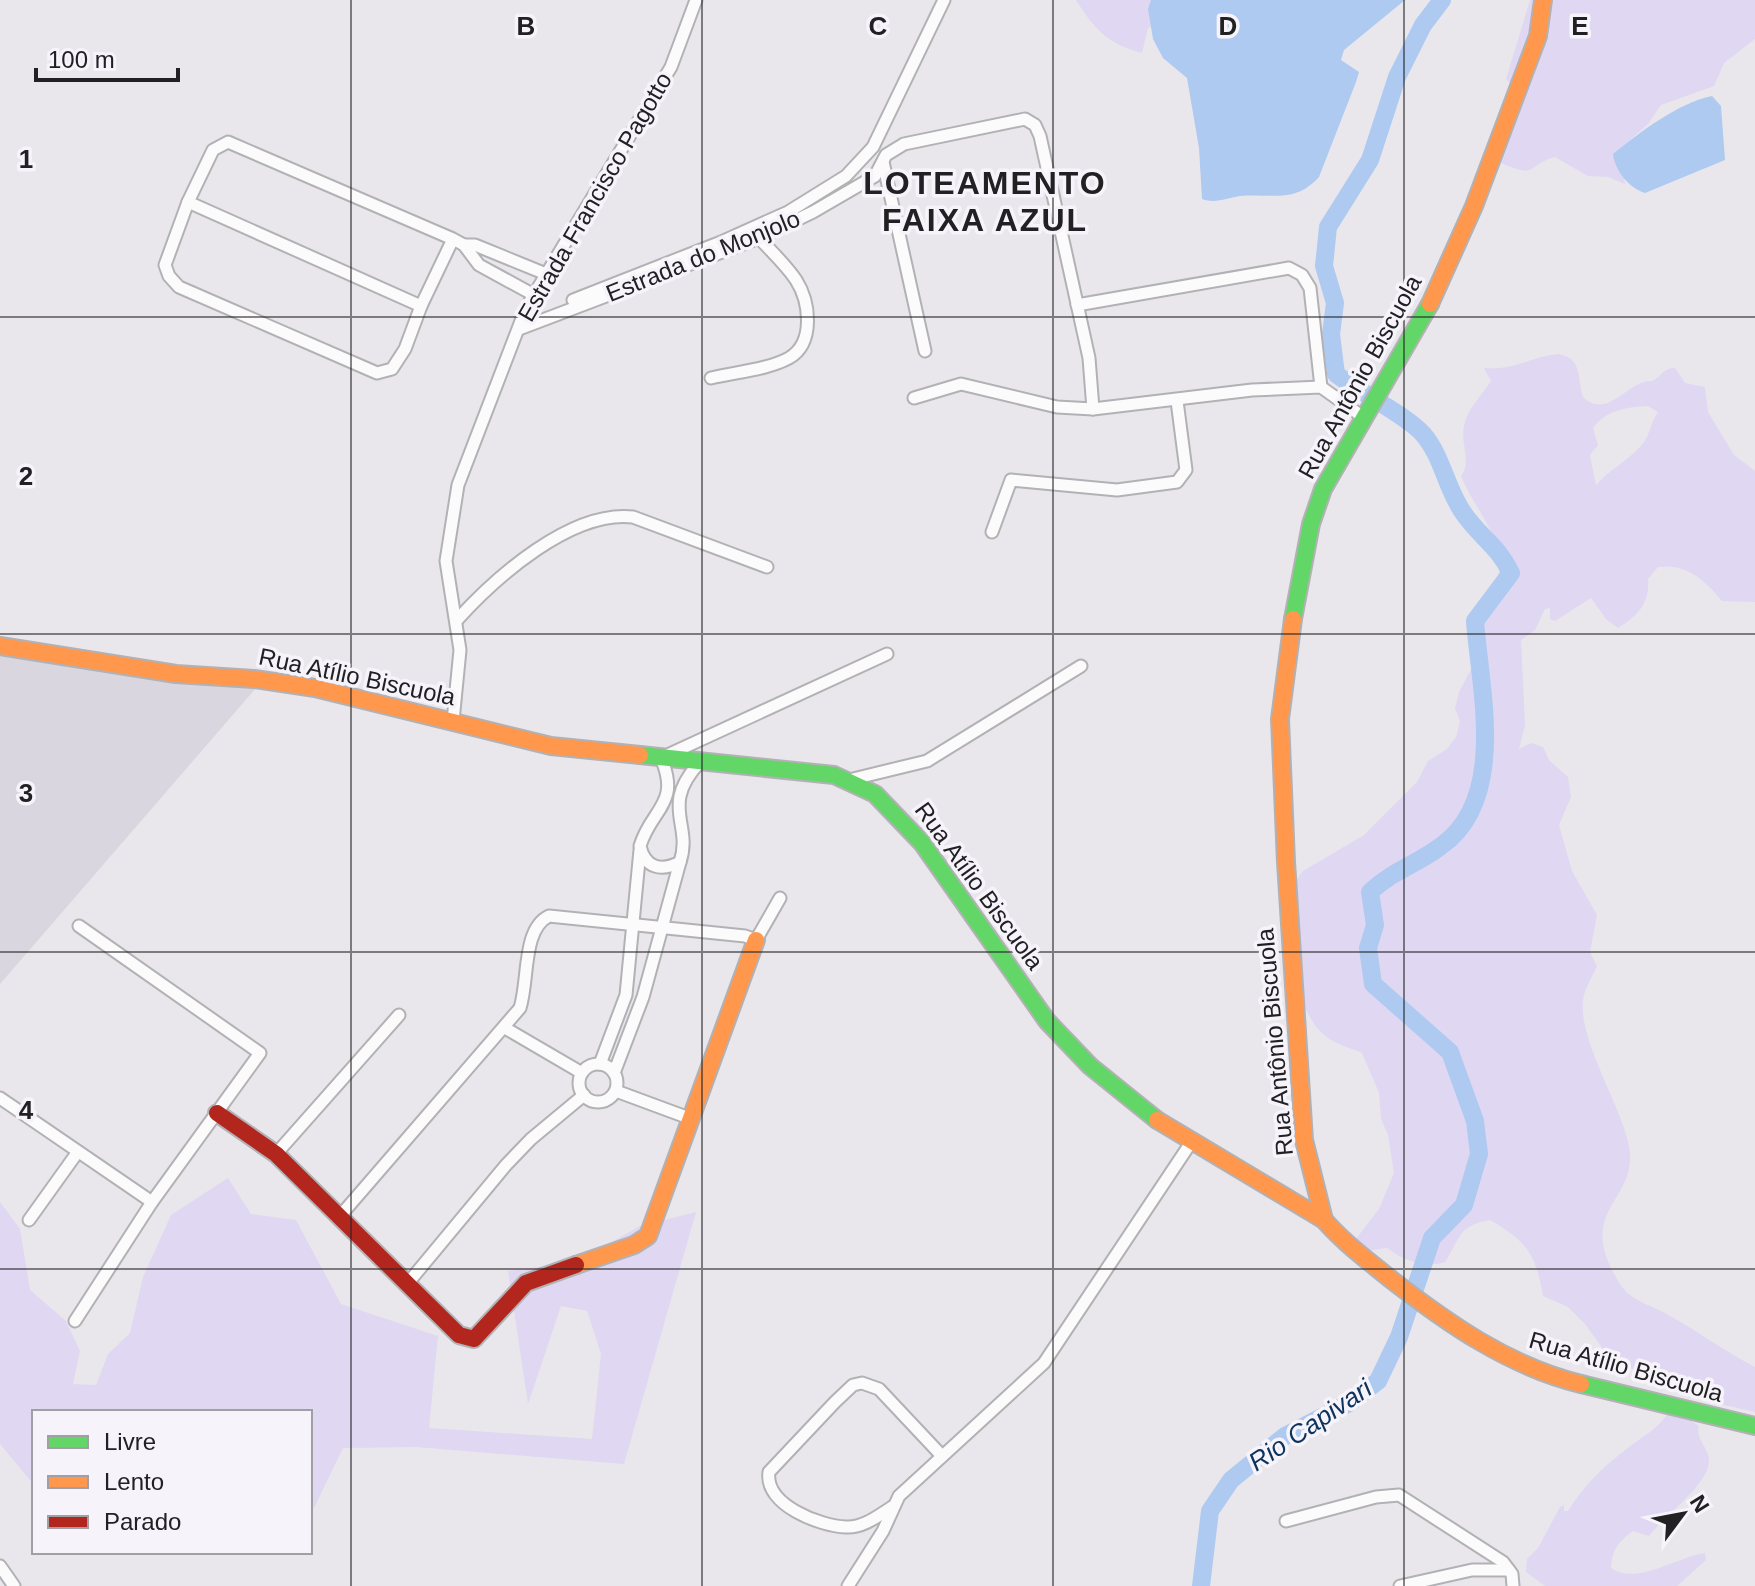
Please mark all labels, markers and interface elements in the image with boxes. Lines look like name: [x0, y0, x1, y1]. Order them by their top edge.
text: B: [517, 11, 535, 41]
text: C: [869, 11, 888, 41]
text: D: [1219, 11, 1237, 41]
text: E: [1571, 11, 1589, 41]
scale bar: [36, 32, 178, 82]
text: 100 m: [48, 46, 115, 73]
street label: Estrada Francisco Pagotto: [512, 68, 677, 326]
text: 1: [19, 144, 33, 174]
district label: LOTEAMENTO FAIXA AZUL: [863, 165, 1107, 238]
street label: Estrada do Monjolo: [602, 204, 804, 307]
street label: Rua Antônio Biscuola: [1292, 270, 1427, 483]
text: 2: [19, 461, 33, 491]
street label: Rua Atílio Biscuola: [256, 643, 458, 711]
text: 3: [19, 778, 33, 808]
street label: Rua Atílio Biscuola: [910, 797, 1050, 975]
street label: Rua Antônio Biscuola: [1251, 927, 1298, 1157]
text: 4: [19, 1095, 34, 1125]
street label: Rua Atílio Biscuola: [1526, 1326, 1727, 1407]
water label: Rio Capivari: [1243, 1372, 1378, 1477]
legend: [32, 1410, 312, 1554]
text: Livre: [104, 1428, 156, 1455]
text: Lento: [104, 1468, 164, 1495]
north arrow: [1643, 1474, 1723, 1554]
text: N: [1685, 1490, 1714, 1517]
text: Parado: [104, 1508, 181, 1535]

